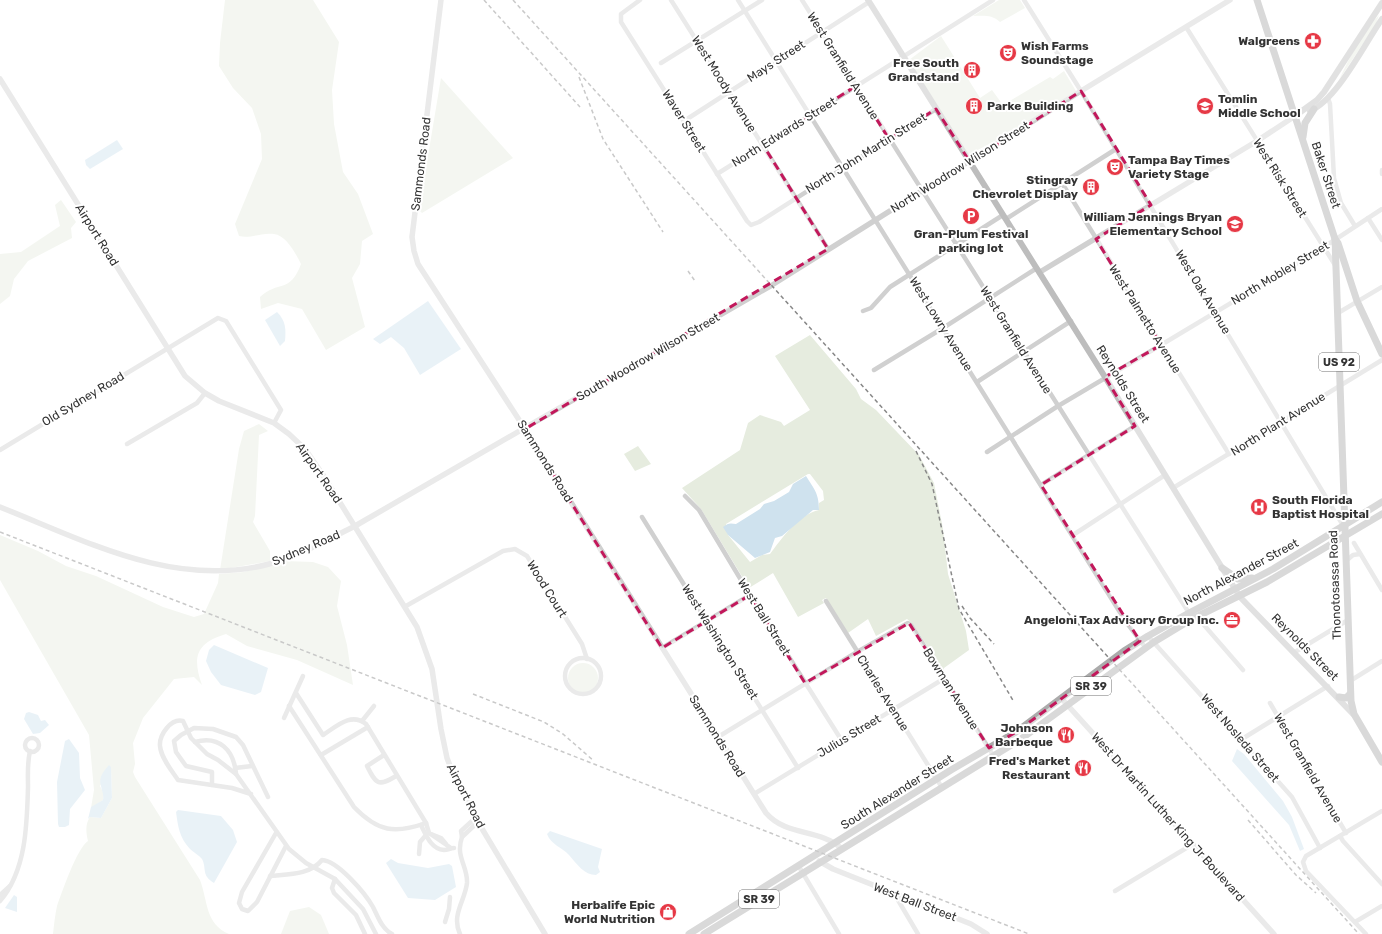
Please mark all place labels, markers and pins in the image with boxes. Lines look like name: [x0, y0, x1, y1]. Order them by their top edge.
pharmacy icon: Walgreens: [1303, 31, 1323, 51]
place label: Walgreens: [1238, 34, 1300, 48]
place label: Wish Farms Soundstage: [1021, 39, 1093, 67]
theatre icon: Wish Farms Soundstage: [998, 43, 1018, 63]
place label: Free South Grandstand: [888, 56, 959, 84]
building icon: Free South Grandstand: [962, 60, 982, 80]
place label: Tomlin Middle School: [1218, 92, 1301, 120]
building icon: Parke Building: [964, 96, 984, 116]
school or university icon: Tomlin Middle School: [1195, 96, 1215, 116]
place label: Parke Building: [987, 99, 1073, 113]
place label: Tampa Bay Times Variety Stage: [1128, 153, 1230, 181]
theatre icon: Tampa Bay Times Variety Stage: [1105, 157, 1125, 177]
place label: Stingray Chevrolet Display: [973, 173, 1078, 201]
building icon: Stingray Chevrolet Display: [1081, 177, 1101, 197]
parking icon: Gran-Plum Festival parking lot: [961, 206, 981, 226]
place label: William Jennings Bryan Elementary School: [1084, 210, 1222, 238]
school or university icon: William Jennings Bryan Elementary School: [1225, 214, 1245, 234]
place label: Gran-Plum Festival parking lot: [914, 227, 1028, 255]
place label: South Florida Baptist Hospital: [1272, 493, 1369, 521]
hospital icon: South Florida Baptist Hospital: [1249, 497, 1269, 517]
office icon: Angeloni Tax Advisory Group Inc.: [1222, 610, 1242, 630]
place label: Angeloni Tax Advisory Group Inc.: [1024, 613, 1219, 627]
place label: Johnson Barbeque: [995, 721, 1053, 749]
restaurant icon: Johnson Barbeque: [1056, 725, 1076, 745]
place label: Fred's Market Restaurant: [989, 754, 1070, 782]
restaurant icon: Fred's Market Restaurant: [1073, 758, 1093, 778]
place label: Herbalife Epic World Nutrition: [564, 898, 655, 926]
shop icon: Herbalife Epic World Nutrition: [658, 902, 678, 922]

